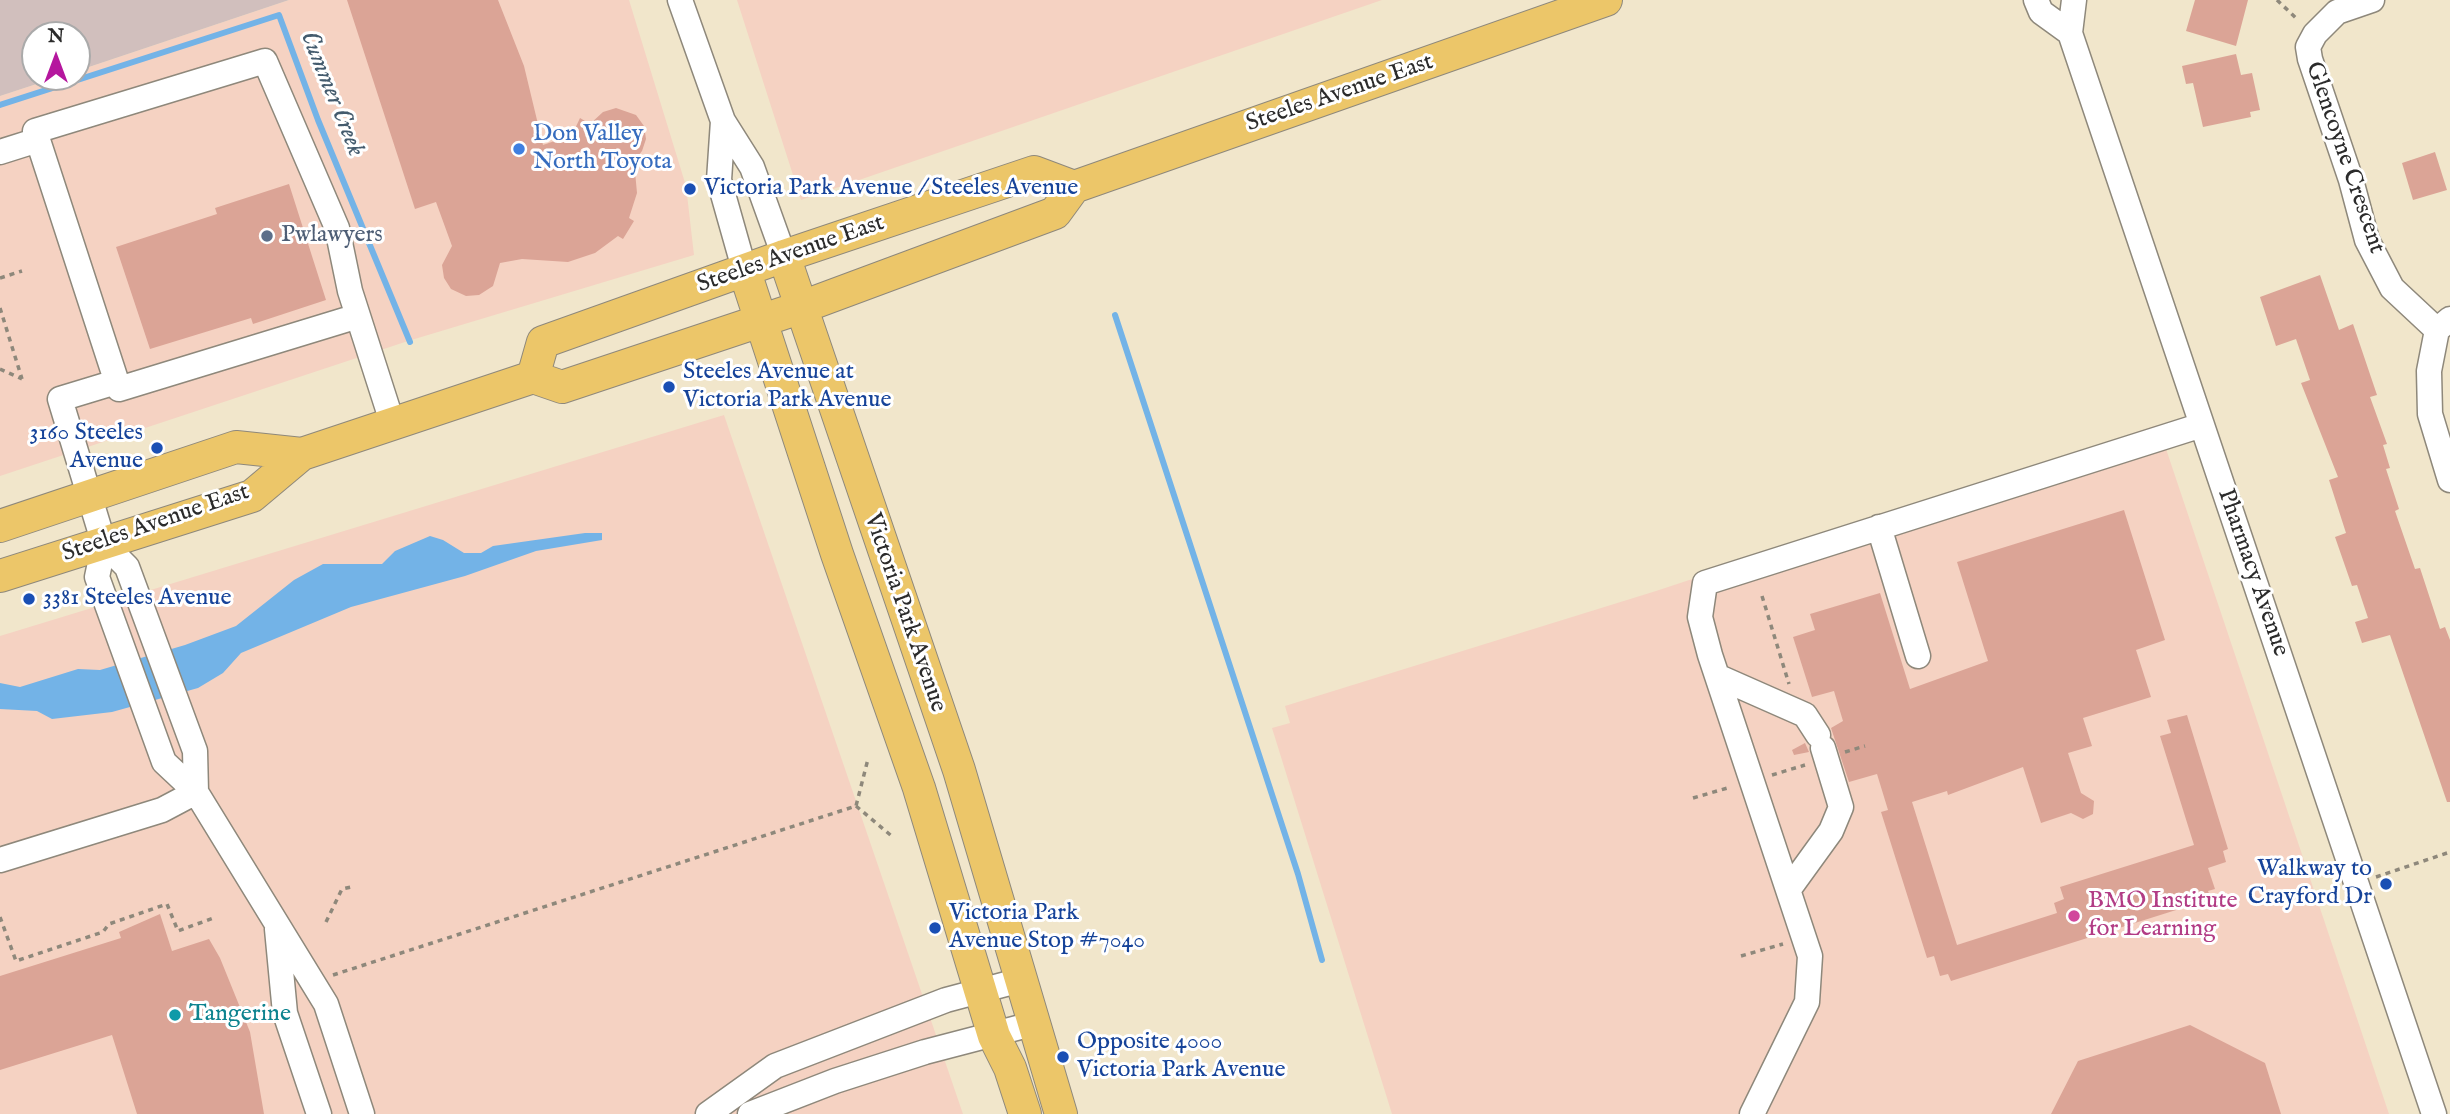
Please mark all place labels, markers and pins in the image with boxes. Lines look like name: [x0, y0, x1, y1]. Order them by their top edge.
place label: Don Valley North Toyota: [533, 121, 672, 177]
marker: Don Valley North Toyota: [511, 141, 527, 157]
place label: Victoria Park Avenue / Steeles Avenue: [704, 175, 1078, 203]
marker: Victoria Park Avenue / Steeles Avenue: [682, 181, 698, 197]
place label: Pwlawyers: [281, 222, 383, 250]
marker: Pwlawyers: [259, 228, 275, 244]
place label: Steeles Avenue at Victoria Park Avenue: [683, 359, 891, 415]
marker: Steeles Avenue at Victoria Park Avenue: [661, 379, 677, 395]
place label: 3160 Steeles Avenue: [29, 420, 143, 476]
marker: 3160 Steeles Avenue: [149, 440, 165, 456]
place label: 3381 Steeles Avenue: [43, 585, 232, 613]
marker: 3381 Steeles Avenue: [21, 591, 37, 607]
place label: Walkway to Crayford Dr: [2248, 856, 2372, 912]
marker: Walkway to Crayford Dr: [2378, 876, 2394, 892]
place label: BMO Institute for Learning: [2088, 888, 2237, 944]
place label: Victoria Park Avenue Stop #7040: [949, 900, 1145, 956]
marker: BMO Institute for Learning: [2066, 908, 2082, 924]
marker: Victoria Park Avenue Stop #7040: [927, 920, 943, 936]
place label: Tangerine: [189, 1001, 291, 1029]
marker: Tangerine: [167, 1007, 183, 1023]
place label: Opposite 4000 Victoria Park Avenue: [1077, 1029, 1285, 1085]
marker: Opposite 4000 Victoria Park Avenue: [1055, 1049, 1071, 1065]

